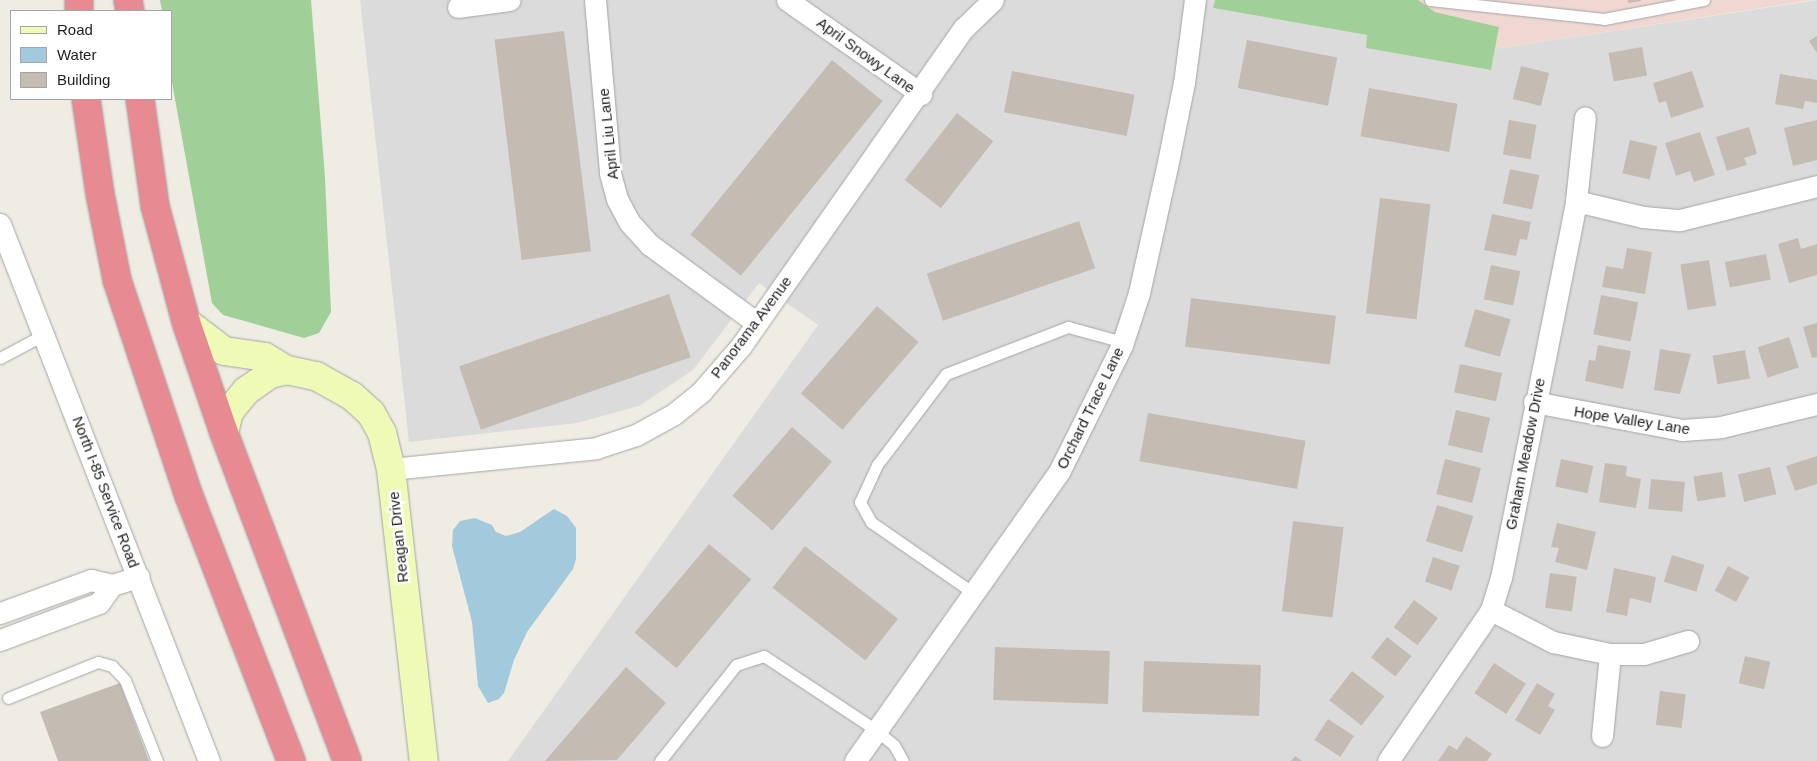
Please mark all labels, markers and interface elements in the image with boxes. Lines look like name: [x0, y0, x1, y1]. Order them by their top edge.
legend: [10, 10, 172, 100]
street label: April Snowy Lane: [813, 13, 919, 97]
text: Road: [57, 21, 93, 38]
text: Water: [57, 46, 96, 63]
text: Building: [57, 71, 110, 88]
street label: April Liu Lane: [594, 87, 622, 181]
street label: Panorama Avenue: [707, 272, 795, 382]
street label: Orchard Trace Lane: [1053, 344, 1127, 472]
street label: Graham Meadow Drive: [1501, 377, 1549, 531]
street label: Hope Valley Lane: [1573, 402, 1691, 438]
street label: North I-85 Service Road: [69, 414, 143, 570]
street label: Reagan Drive: [384, 490, 412, 584]

